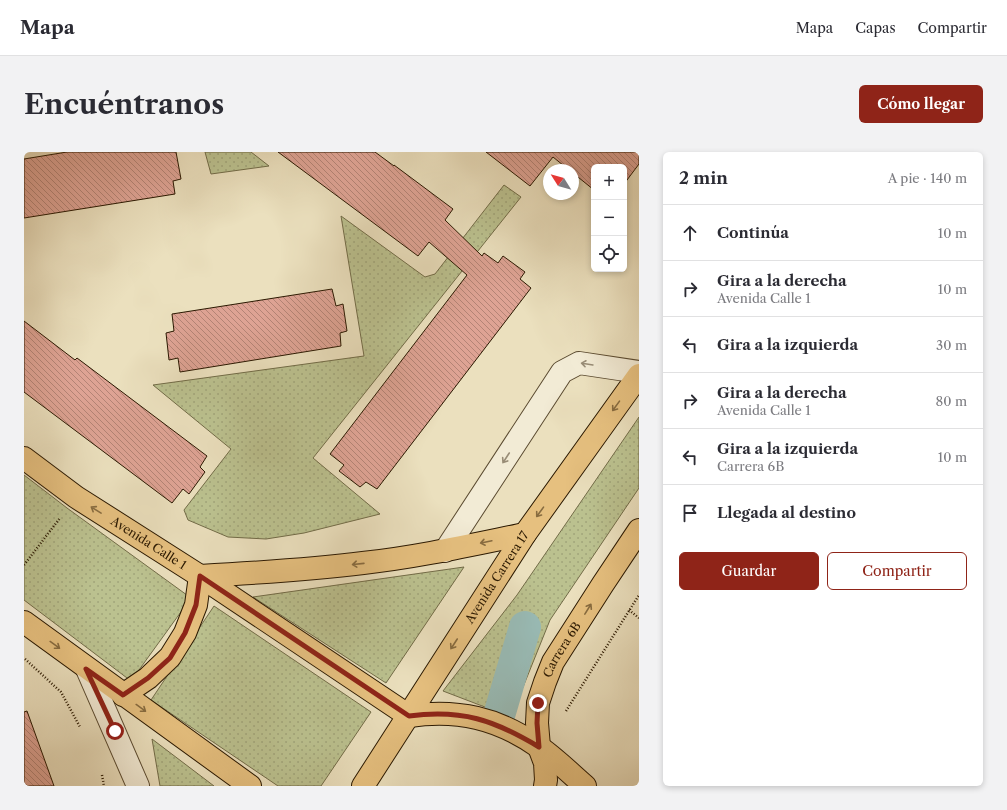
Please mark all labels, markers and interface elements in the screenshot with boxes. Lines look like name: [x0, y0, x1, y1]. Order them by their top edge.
text: Mapa: [20, 16, 75, 39]
text: Mapa: [796, 19, 833, 37]
text: Capas: [855, 19, 896, 37]
text: Compartir: [918, 19, 987, 37]
button: Cómo llegar: [859, 85, 983, 123]
text: Encuéntranos: [24, 87, 224, 121]
north arrow: [543, 164, 579, 200]
map controls: [591, 164, 627, 272]
button: +: [591, 164, 627, 200]
text: 2 min: [679, 168, 728, 188]
text: A pie · 140 m: [888, 170, 967, 186]
button: −: [591, 200, 627, 236]
icon: ahead: [679, 222, 701, 244]
text: Continúa: [717, 223, 789, 242]
text: 10 m: [938, 225, 967, 241]
button: locate: [591, 236, 627, 272]
text: Gira a la derecha: [717, 271, 847, 290]
icon: right: [679, 278, 701, 300]
text: 10 m: [938, 281, 967, 297]
text: Avenida Calle 1: [717, 290, 811, 306]
icon: left: [679, 334, 701, 356]
text: Gira a la izquierda: [717, 335, 858, 354]
text: 30 m: [936, 337, 967, 353]
one-way arrow: [581, 360, 594, 368]
text: Gira a la derecha: [717, 383, 847, 402]
icon: right: [679, 390, 701, 412]
text: 80 m: [935, 393, 967, 409]
one-way arrow: [612, 401, 620, 412]
text: Avenida Calle 1: [717, 402, 811, 418]
text: Gira a la izquierda: [717, 439, 858, 458]
icon: left: [679, 446, 701, 468]
text: 10 m: [938, 449, 967, 465]
one-way arrow: [502, 452, 510, 463]
text: Carrera 6B: [717, 458, 784, 474]
icon: arrive: [679, 502, 701, 524]
text: Llegada al destino: [717, 503, 856, 522]
one-way arrow: [90, 505, 102, 513]
one-way arrow: [536, 506, 545, 517]
street label: Avenida Calle 1: [107, 513, 189, 572]
street label: Avenida Carrera 17: [461, 528, 532, 627]
one-way arrow: [480, 538, 493, 546]
button: Guardar: [679, 552, 819, 590]
button: Compartir: [827, 552, 967, 590]
one-way arrow: [352, 560, 365, 568]
one-way arrow: [584, 603, 592, 615]
street label: Carrera 6B: [540, 619, 584, 679]
one-way arrow: [450, 638, 458, 649]
one-way arrow: [50, 641, 61, 650]
route end: [529, 694, 547, 712]
one-way arrow: [135, 704, 146, 712]
route start: [106, 722, 124, 740]

